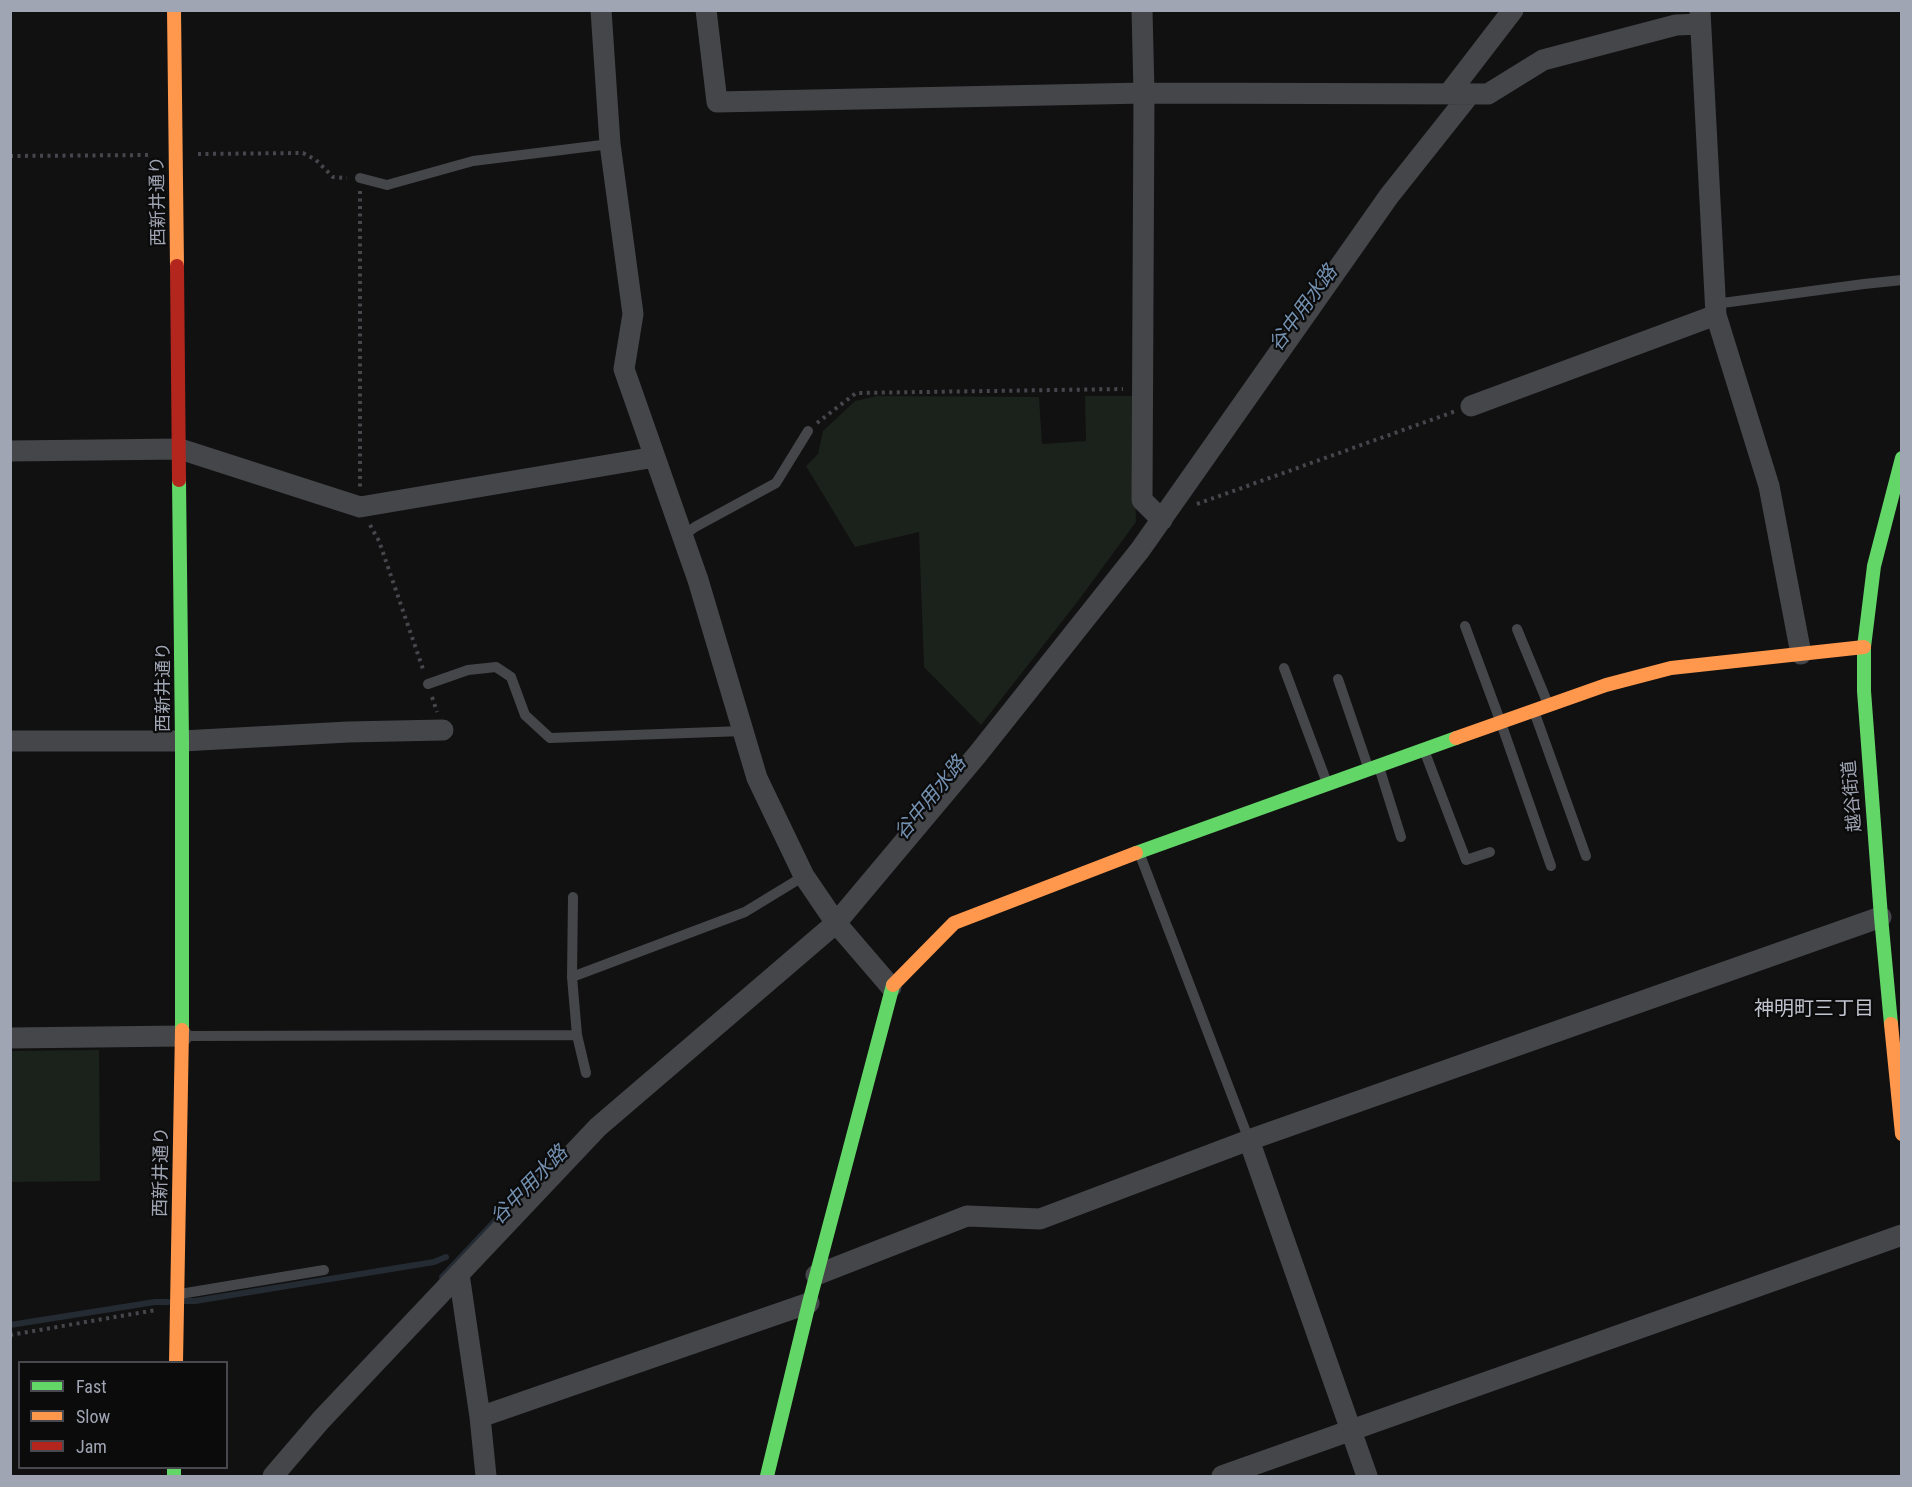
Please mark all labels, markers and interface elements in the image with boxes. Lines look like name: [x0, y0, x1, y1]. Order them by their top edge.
street label: 西新井通り: [147, 156, 171, 246]
water label: 谷中用水路: [1265, 261, 1343, 357]
street label: 西新井通り: [153, 642, 175, 732]
water label: 谷中用水路: [890, 753, 972, 845]
street label: 越谷街道: [1839, 759, 1867, 833]
district label: 神明町三丁目: [1754, 998, 1874, 1022]
street label: 西新井通り: [150, 1127, 174, 1217]
water label: 谷中用水路: [487, 1142, 573, 1230]
legend: [18, 1361, 228, 1469]
text: Fast: [76, 1376, 107, 1397]
text: Slow: [76, 1406, 110, 1427]
text: Jam: [76, 1436, 107, 1457]

